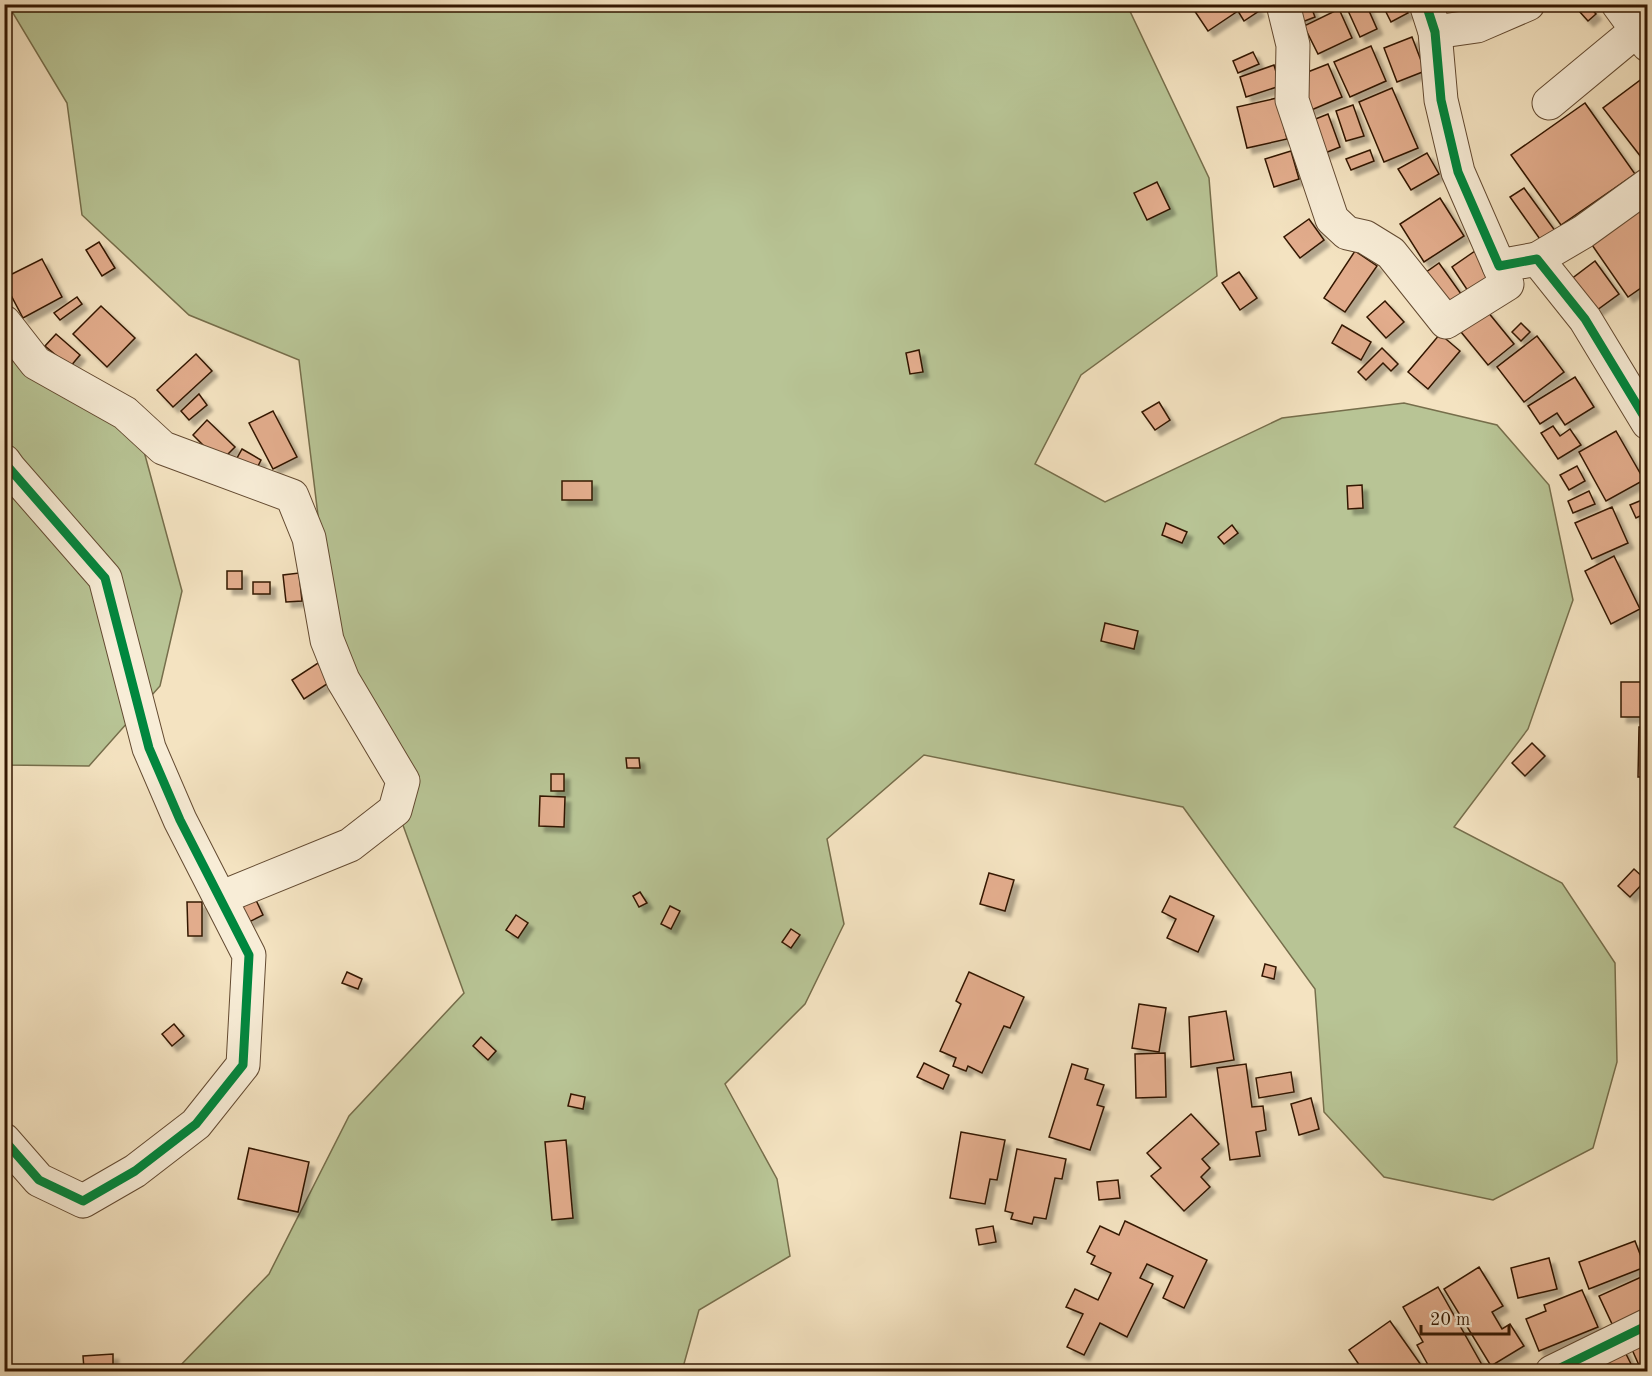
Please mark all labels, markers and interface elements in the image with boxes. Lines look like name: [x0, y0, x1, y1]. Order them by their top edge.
scale bar: [1421, 1298, 1510, 1336]
text: 20 m: [1430, 1311, 1470, 1329]

